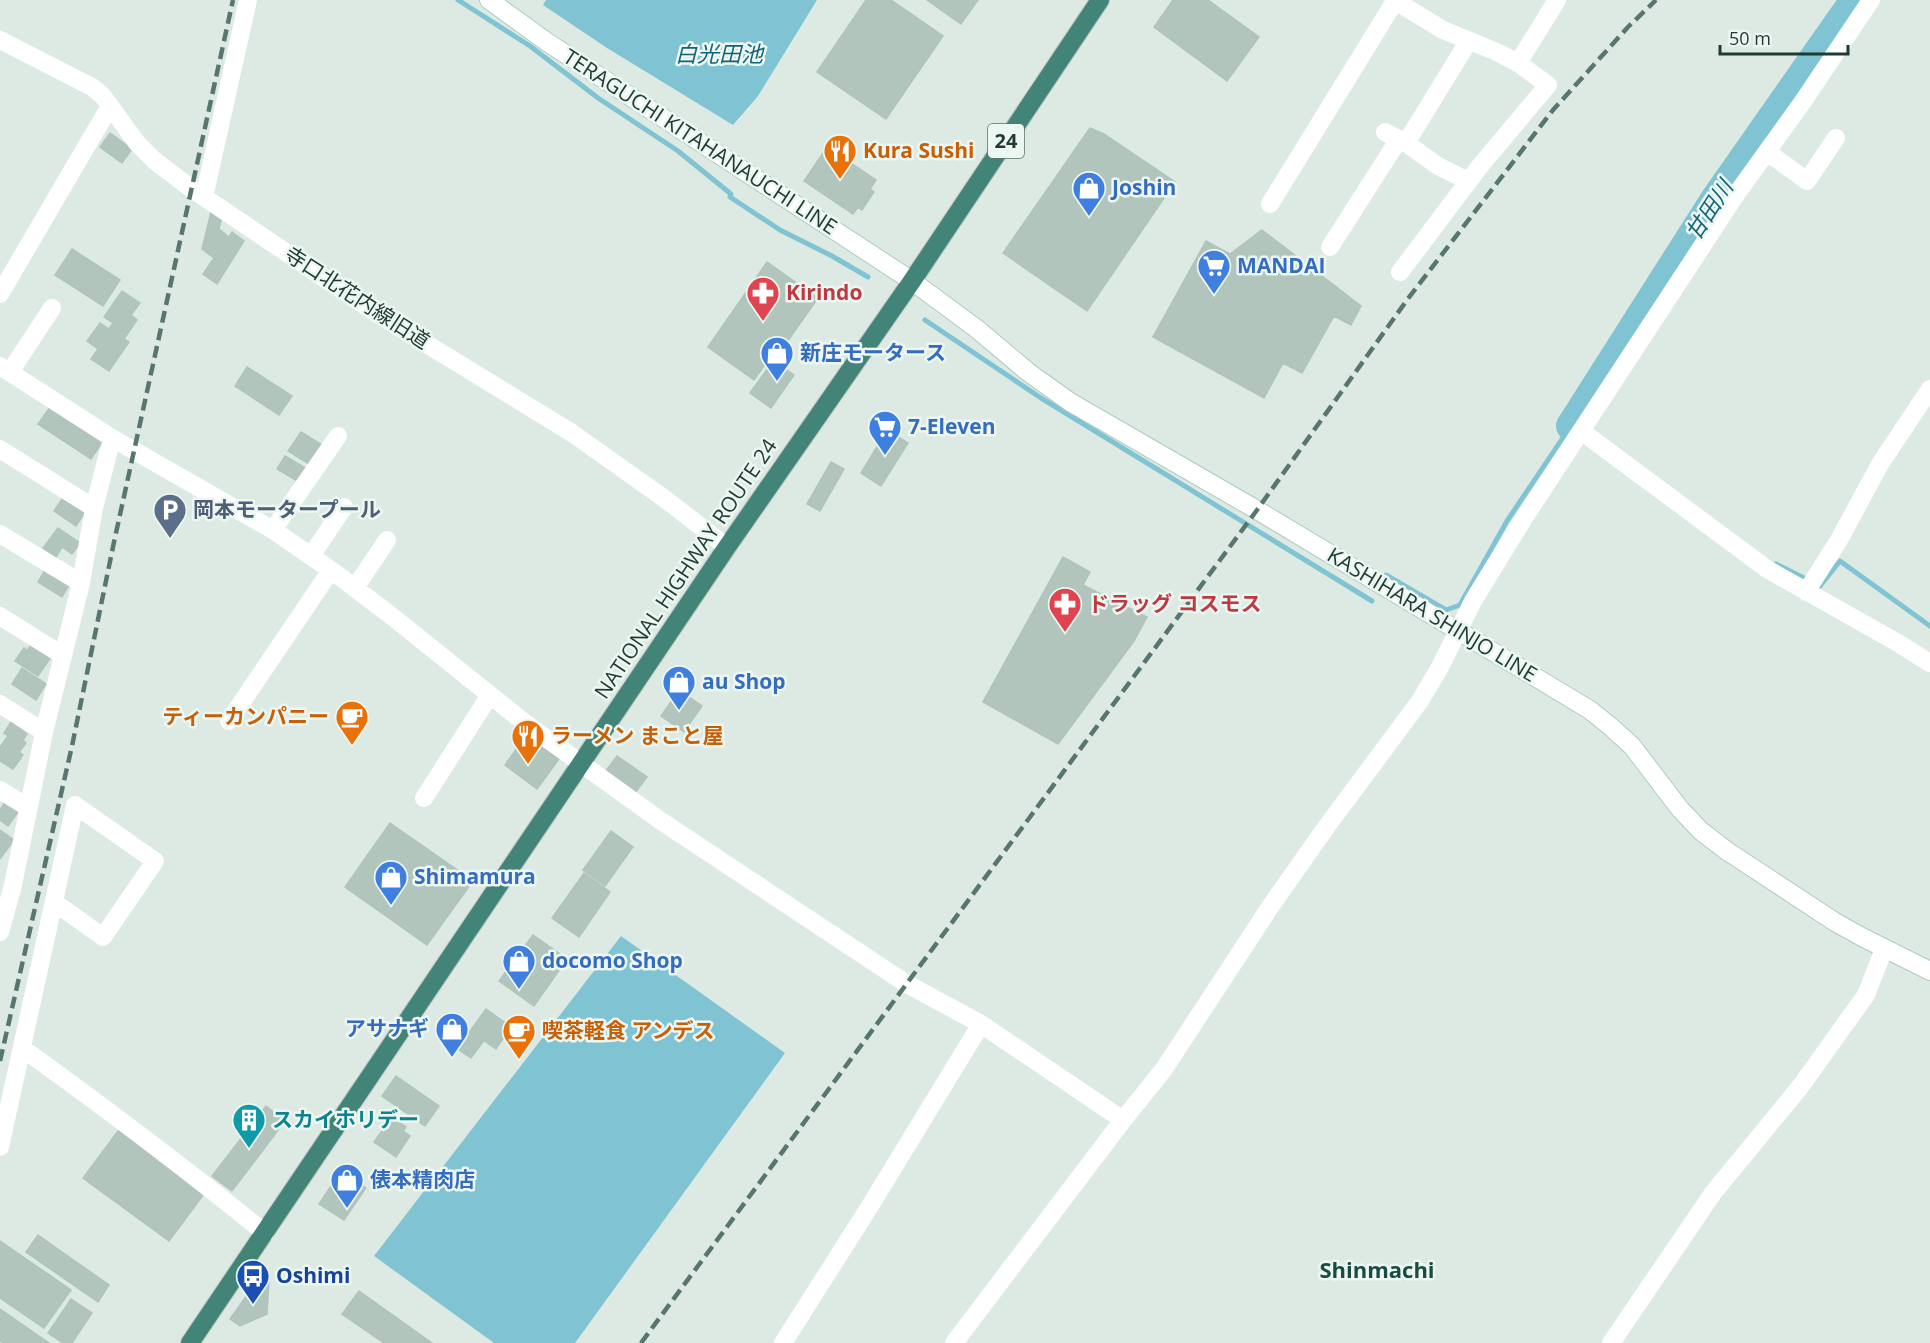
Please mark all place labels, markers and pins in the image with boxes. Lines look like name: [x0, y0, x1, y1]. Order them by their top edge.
restaurant icon: Kura Sushi: [822, 133, 858, 180]
place label: Kura Sushi: [863, 136, 974, 164]
shop icon: Joshin: [1071, 170, 1107, 217]
place label: Joshin: [1110, 173, 1176, 201]
supermarket icon: MANDAI: [1196, 248, 1232, 295]
place label: MANDAI: [1237, 251, 1325, 279]
pharmacy icon: Kirindo: [745, 275, 781, 322]
place label: Kirindo: [786, 278, 862, 306]
shop icon: 新庄モータース: [759, 335, 795, 382]
place label: 新庄モータース: [800, 338, 946, 366]
supermarket icon: 7-Eleven: [867, 409, 903, 456]
place label: 7-Eleven: [908, 412, 996, 440]
parking icon: 岡本モータープール: [152, 492, 188, 539]
place label: 岡本モータープール: [193, 495, 381, 523]
pharmacy icon: ドラッグ コスモス: [1047, 586, 1083, 633]
place label: ドラッグ コスモス: [1088, 589, 1261, 617]
shop icon: au Shop: [661, 664, 697, 711]
place label: au Shop: [702, 667, 786, 695]
cafe icon: ティーカンパニー: [334, 699, 370, 746]
place label: ティーカンパニー: [162, 702, 329, 730]
restaurant icon: ラーメン まこと屋: [510, 718, 546, 765]
place label: ラーメン まこと屋: [551, 721, 724, 749]
shop icon: Shimamura: [373, 859, 409, 906]
place label: Shimamura: [414, 862, 536, 890]
shop icon: docomo Shop: [501, 943, 537, 990]
place label: docomo Shop: [542, 946, 683, 974]
shop icon: アサナギ: [434, 1011, 470, 1058]
cafe icon: 喫茶軽食 アンデス: [501, 1013, 537, 1060]
place label: アサナギ: [345, 1014, 429, 1042]
place label: 喫茶軽食 アンデス: [542, 1016, 715, 1044]
building icon: スカイホリデー: [231, 1102, 267, 1149]
place label: スカイホリデー: [272, 1105, 419, 1133]
shop icon: 俵本精肉店: [329, 1162, 365, 1209]
place label: 俵本精肉店: [370, 1165, 475, 1193]
bus stop icon: Oshimi: [235, 1258, 271, 1305]
place label: Oshimi: [276, 1261, 350, 1289]

